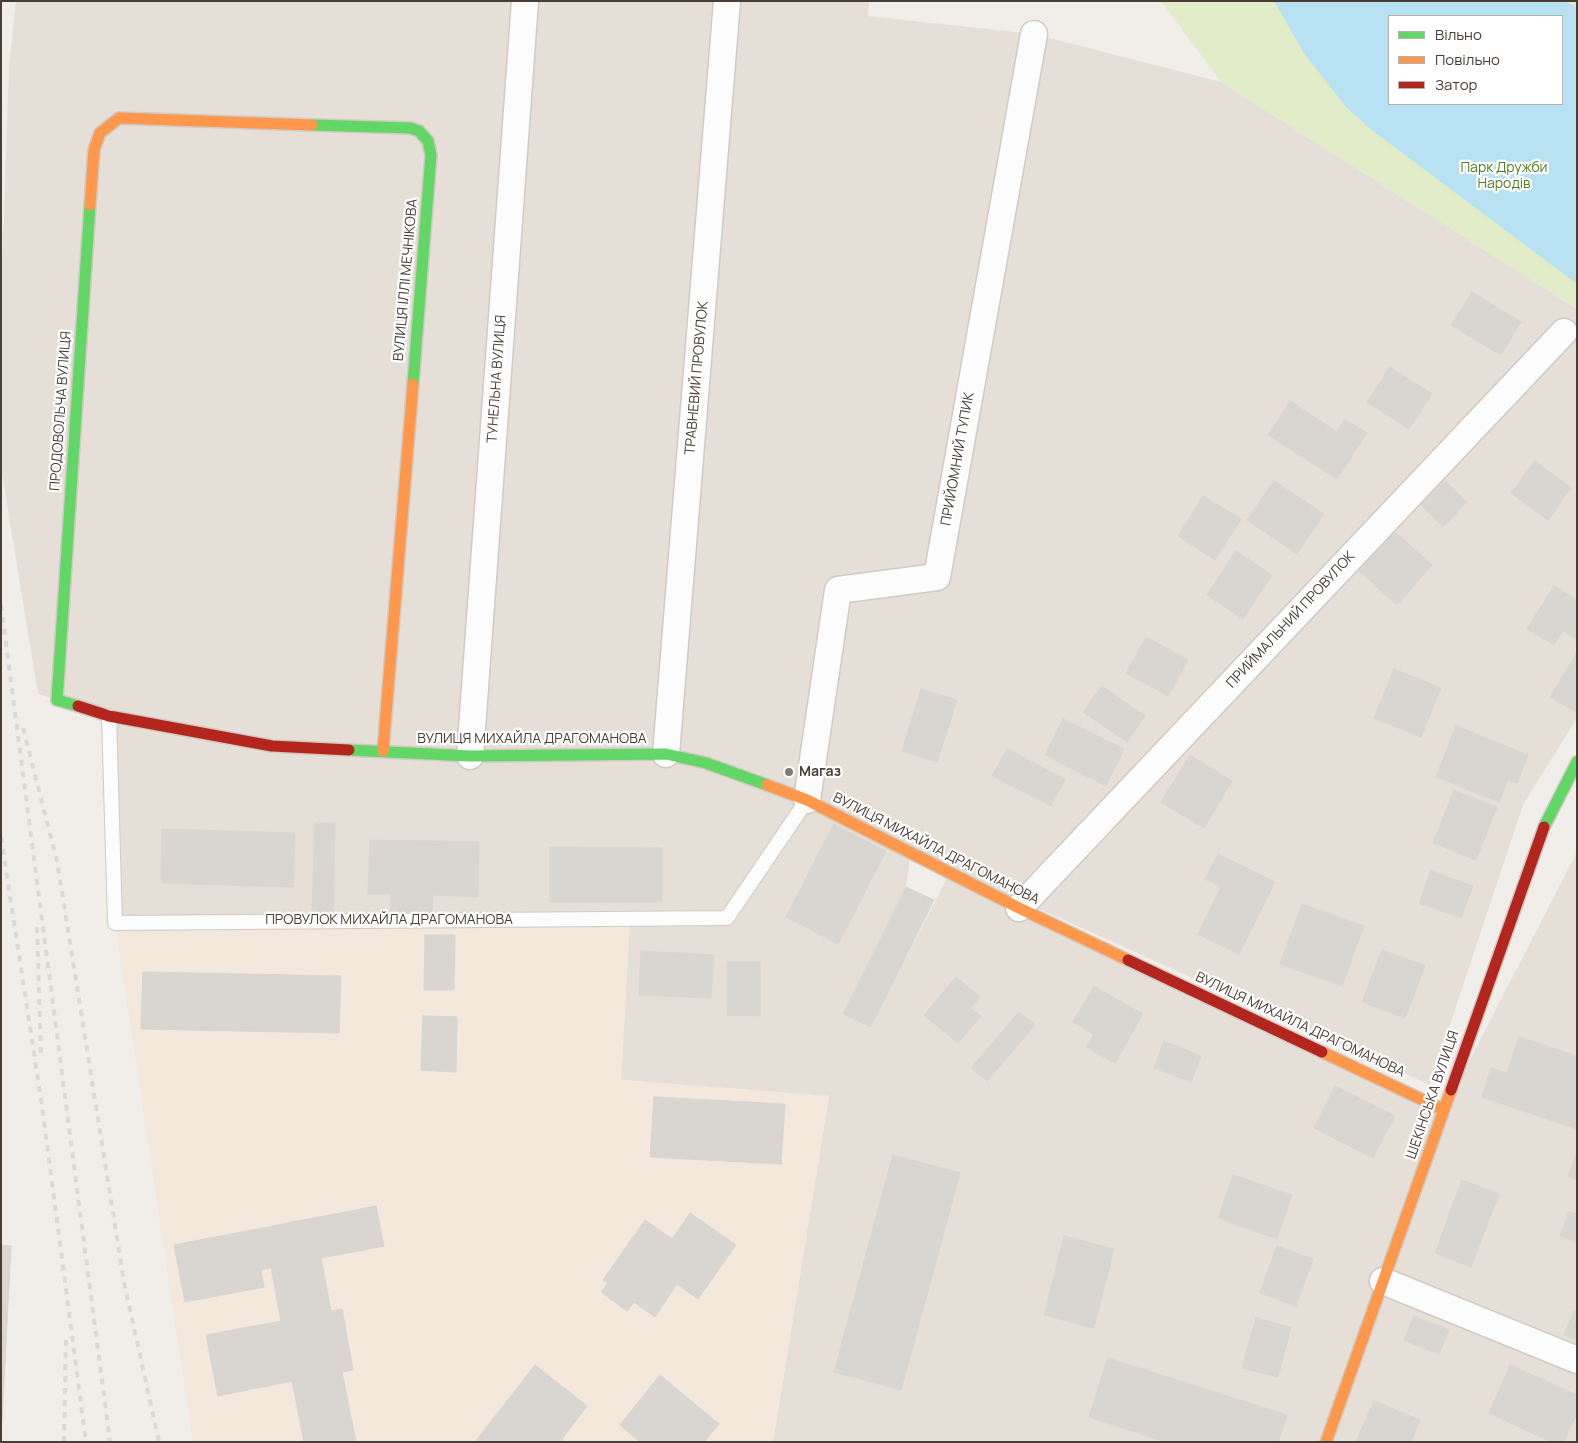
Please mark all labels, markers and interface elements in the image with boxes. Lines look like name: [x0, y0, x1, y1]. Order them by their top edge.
legend: [1388, 15, 1563, 105]
text: Вільно: [1435, 24, 1482, 45]
text: Повільно: [1435, 49, 1500, 70]
text: Затор: [1435, 74, 1477, 95]
park label: Парк Дружби Народів: [1460, 160, 1548, 192]
street label: ВУЛИЦЯ ІЛЛІ МЕЧНІКОВА: [391, 198, 421, 362]
street label: ТРАВНЕВИЙ ПРОВУЛОК: [682, 300, 712, 456]
street label: ТУНЕЛЬНА ВУЛИЦЯ: [484, 314, 510, 444]
street label: ПРОДОВОЛЬЧА ВУЛИЦЯ: [47, 331, 75, 491]
street label: ПРИЙОМНИЙ ТУПИК: [938, 391, 978, 527]
street label: ПРИЙМАЛЬНИЙ ПРОВУЛОК: [1223, 548, 1359, 692]
street label: ВУЛИЦЯ МИХАЙЛА ДРАГОМАНОВА: [417, 731, 647, 747]
place label: Магаз: [799, 764, 841, 780]
marker: Магаз: [783, 766, 795, 778]
street label: ВУЛИЦЯ МИХАЙЛА ДРАГОМАНОВА: [830, 789, 1042, 909]
street label: ПРОВУЛОК МИХАЙЛА ДРАГОМАНОВА: [265, 912, 513, 928]
street label: ВУЛИЦЯ МИХАЙЛА ДРАГОМАНОВА: [1192, 969, 1408, 1081]
street label: ШЕКІНСЬКА ВУЛИЦЯ: [1403, 1029, 1463, 1161]

